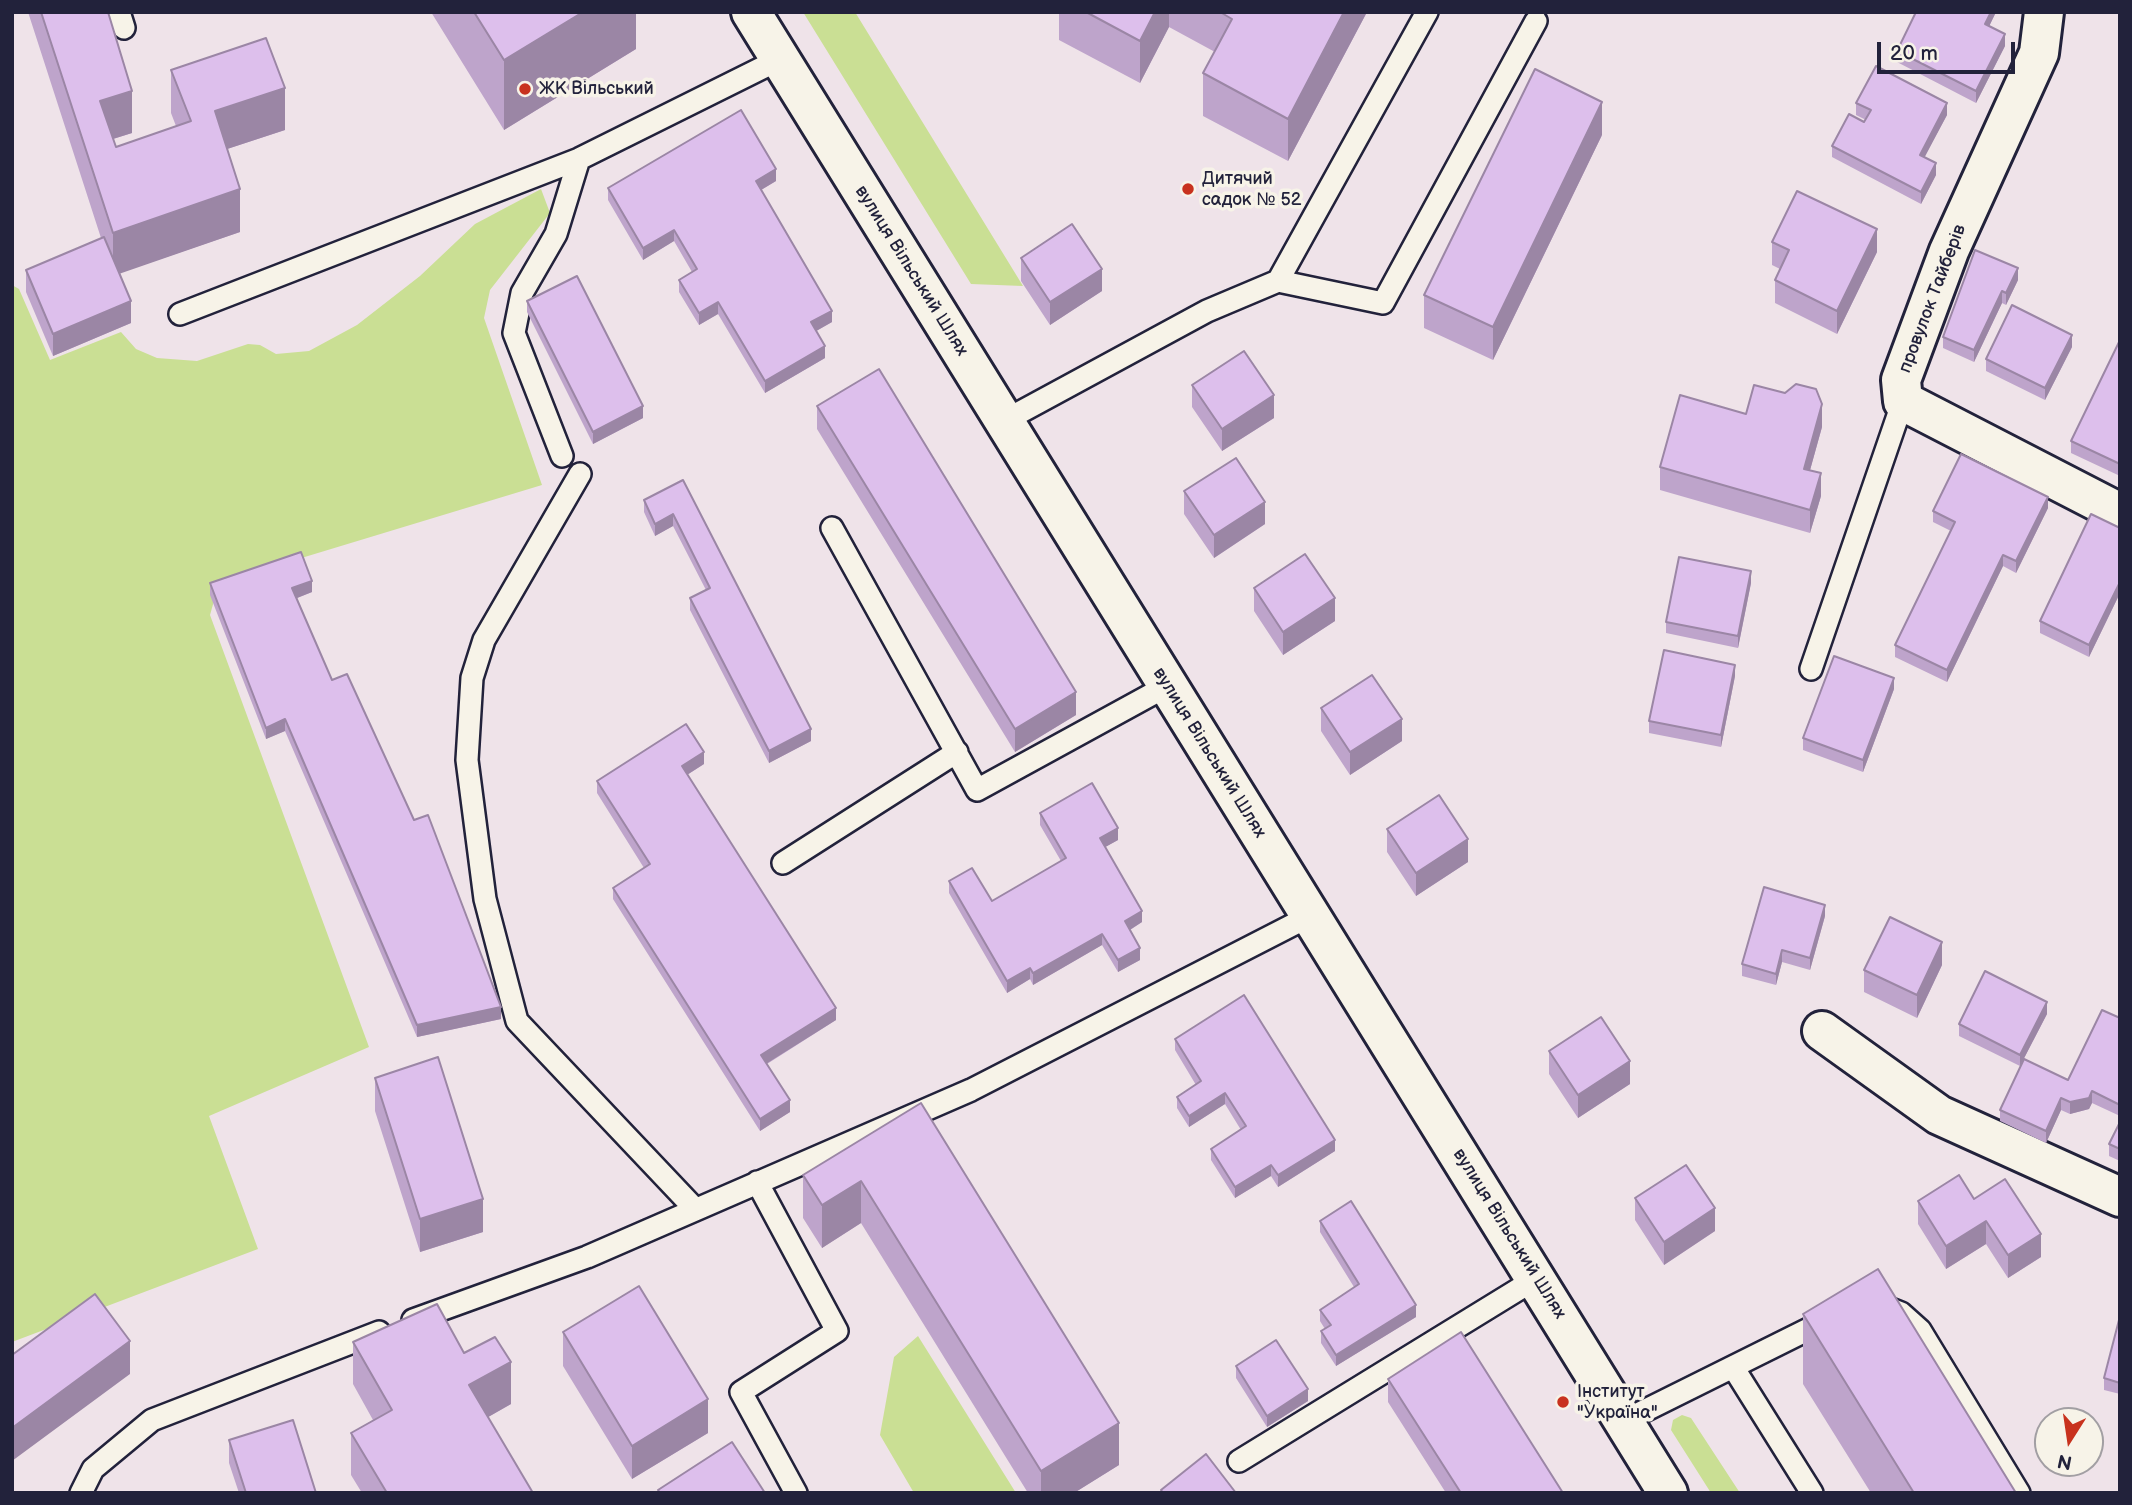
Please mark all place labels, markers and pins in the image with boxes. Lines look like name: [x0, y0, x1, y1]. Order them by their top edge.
place label: ЖК Вільський: [539, 78, 654, 100]
marker: ЖК Вільський: [517, 81, 533, 97]
place label: Дитячий садок № 52: [1202, 168, 1301, 210]
marker: Дитячий садок № 52: [1180, 181, 1196, 197]
place label: Інститут "Україна": [1577, 1381, 1658, 1424]
marker: Інститут "Україна": [1555, 1394, 1571, 1410]

